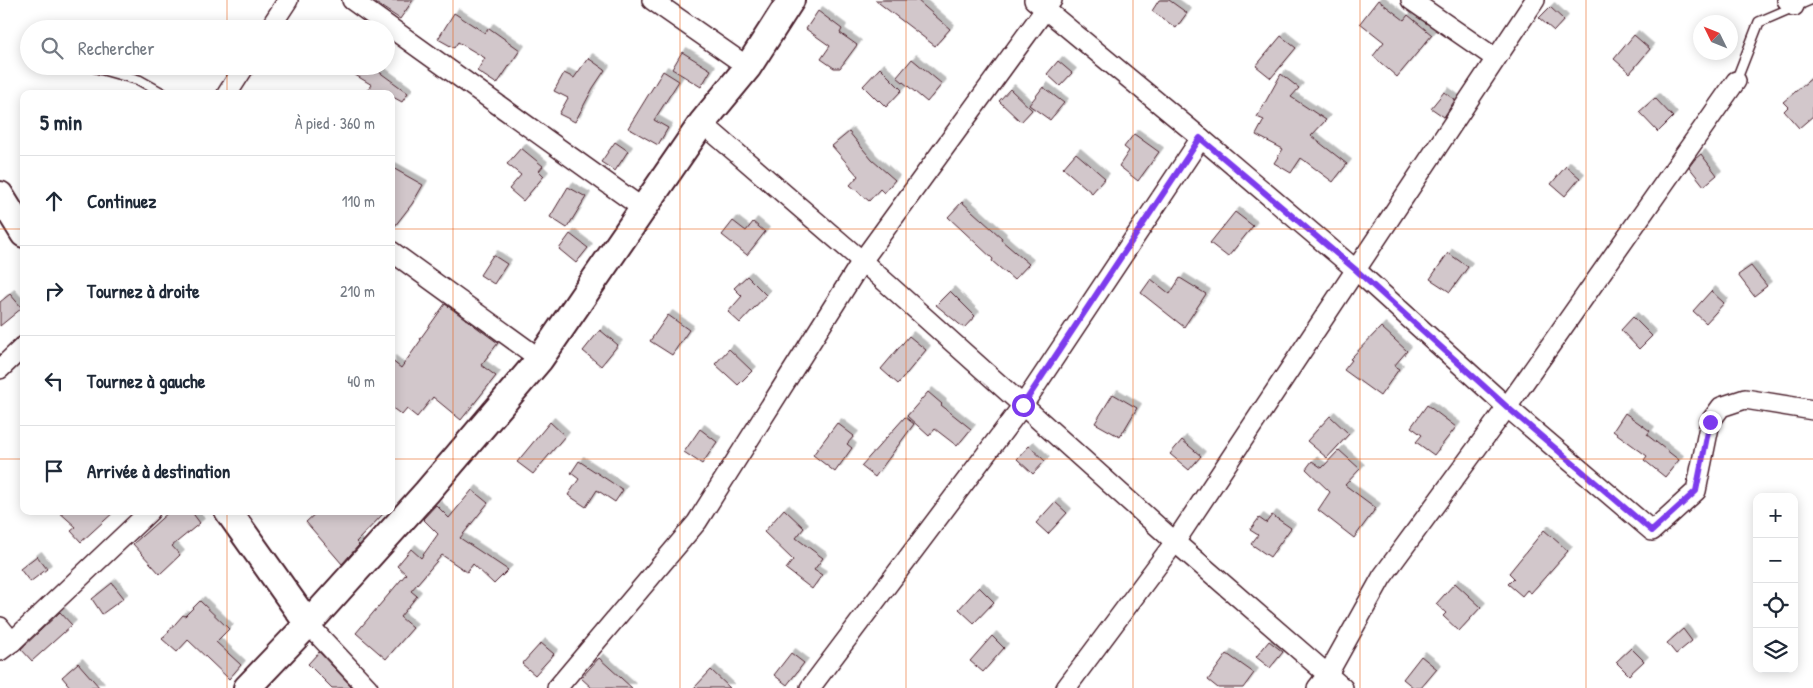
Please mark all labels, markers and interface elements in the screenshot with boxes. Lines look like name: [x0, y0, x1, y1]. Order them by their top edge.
north arrow: [1693, 15, 1738, 60]
search box: [20, 20, 395, 75]
icon: search: [38, 34, 66, 62]
text: Rechercher: [78, 35, 155, 61]
text: 5 min: [40, 108, 82, 137]
text: À pied · 360 m: [295, 112, 375, 134]
icon: ahead: [40, 187, 68, 215]
text: Continuez: [87, 188, 156, 214]
text: 110 m: [342, 190, 375, 212]
icon: right: [40, 277, 68, 305]
text: Tournez à droite: [87, 278, 200, 304]
text: 210 m: [340, 280, 375, 302]
icon: left: [40, 367, 68, 395]
text: Tournez à gauche: [87, 368, 205, 394]
text: 40 m: [347, 370, 375, 392]
route start: [1012, 394, 1035, 417]
route end: [1699, 411, 1722, 434]
icon: arrive: [40, 457, 68, 485]
text: Arrivée à destination: [87, 458, 230, 484]
map controls: [1753, 493, 1798, 673]
button: +: [1753, 493, 1798, 538]
button: −: [1753, 538, 1798, 583]
button: locate: [1753, 583, 1798, 628]
button: layers: [1753, 628, 1798, 673]

